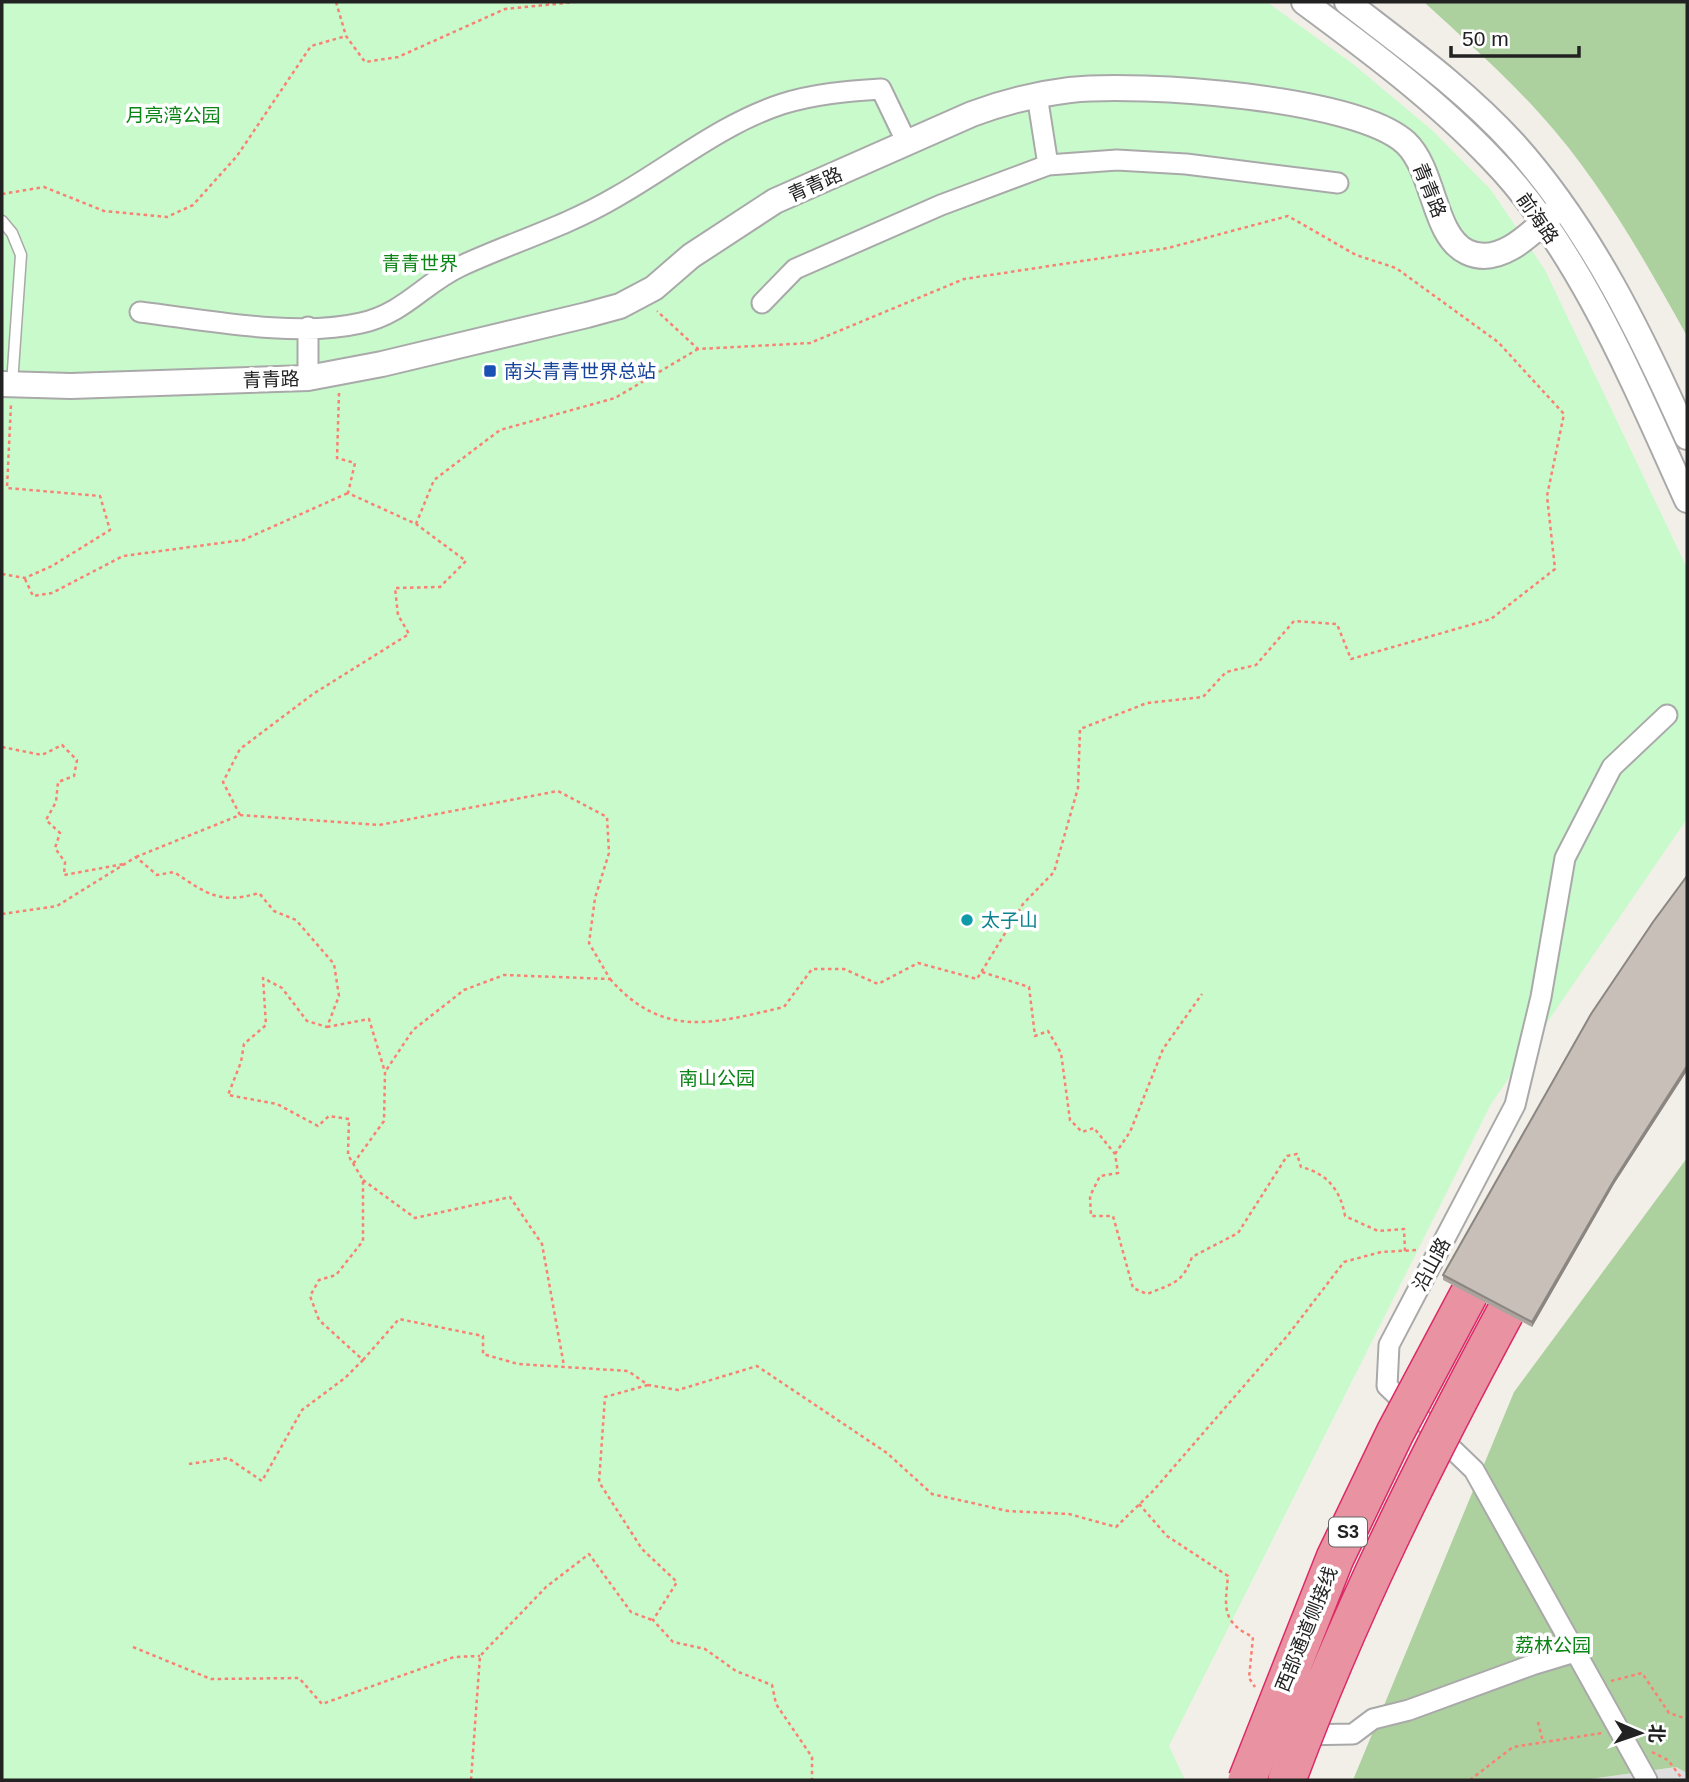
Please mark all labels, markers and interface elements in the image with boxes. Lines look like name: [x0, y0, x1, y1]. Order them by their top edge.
scale bar: [1451, 14, 1579, 58]
text: 50 m: [1462, 27, 1509, 50]
park label: 月亮湾公园: [125, 105, 221, 126]
street label: 青青路: [1409, 160, 1450, 221]
street label: 青青路: [785, 163, 846, 206]
street label: 前海路: [1513, 189, 1563, 248]
park label: 青青世界: [382, 253, 458, 274]
place label: 南头青青世界总站: [504, 361, 656, 382]
marker: 南头青青世界总站: [482, 363, 498, 379]
street label: 青青路: [242, 368, 300, 391]
place label: 太子山: [981, 910, 1038, 931]
marker: 太子山: [959, 912, 975, 928]
park label: 南山公园: [679, 1068, 755, 1089]
street label: 沿山路: [1409, 1234, 1454, 1294]
road number: S3: [1329, 1518, 1367, 1546]
street label: 西部通道侧接线: [1272, 1564, 1341, 1695]
park label: 荔林公园: [1515, 1635, 1591, 1656]
north arrow: [1605, 1698, 1675, 1768]
text: 北: [1646, 1724, 1667, 1743]

